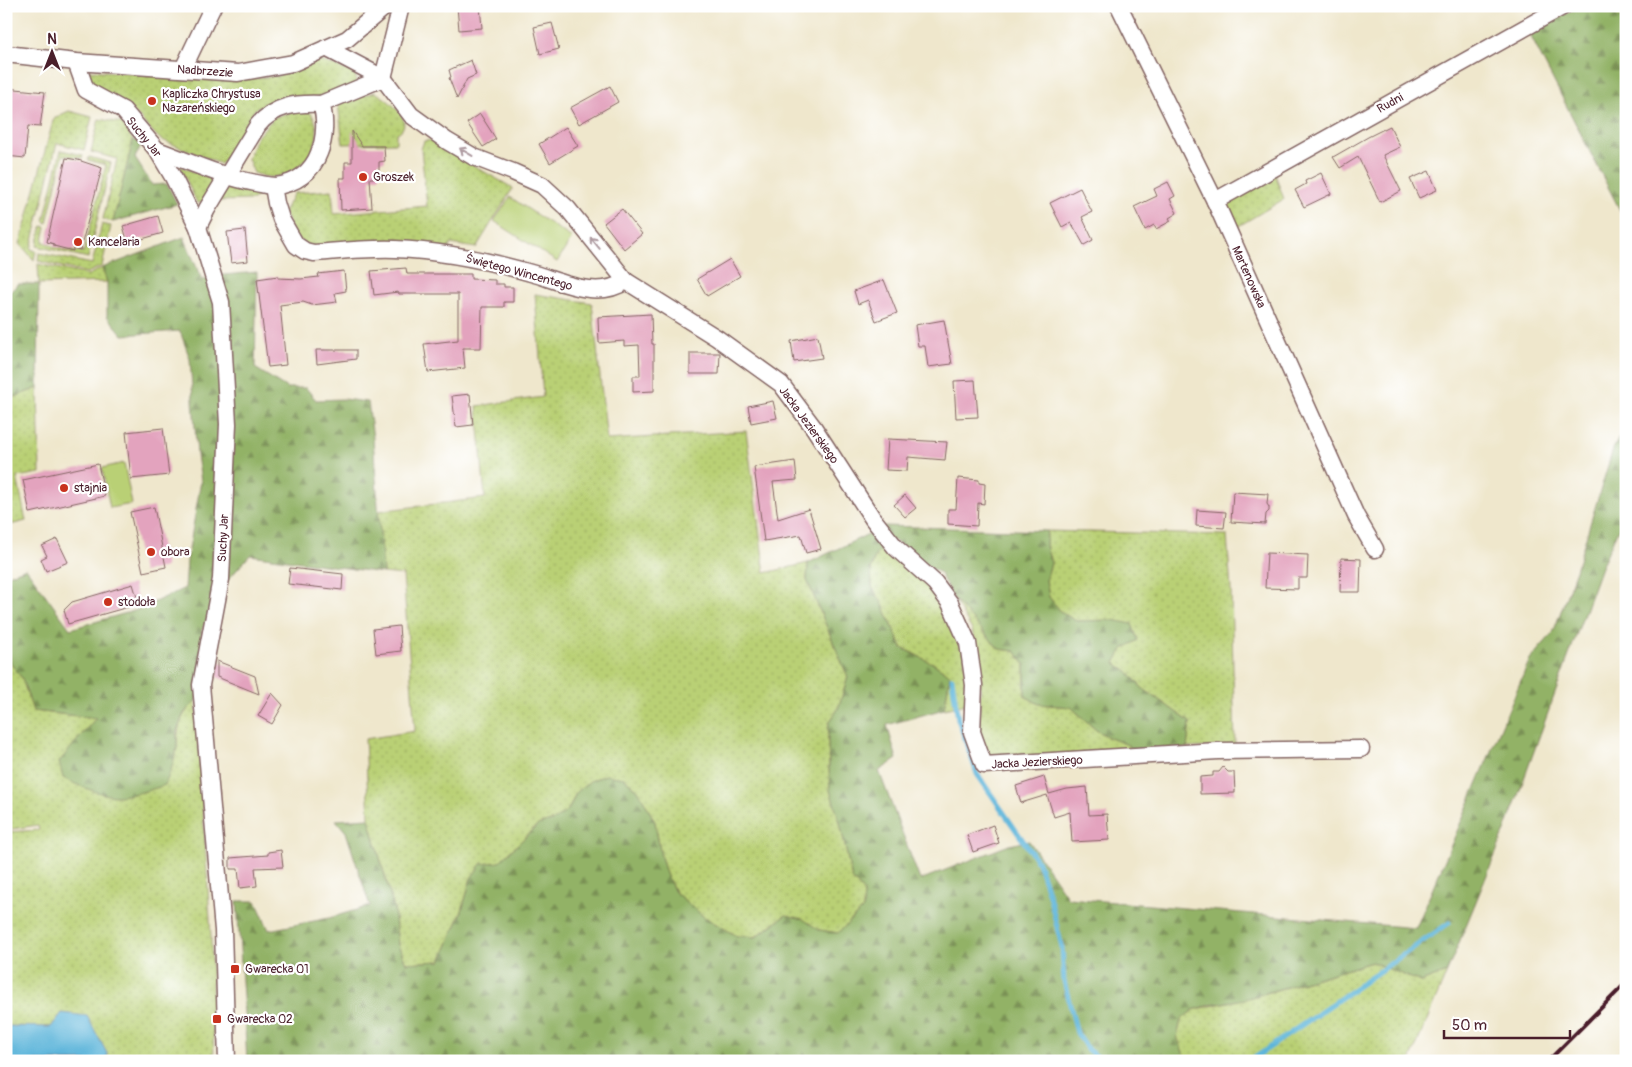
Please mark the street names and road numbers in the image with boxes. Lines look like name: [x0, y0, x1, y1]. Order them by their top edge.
street label: Nadbrzezie: [176, 62, 234, 81]
street label: Rudni: [1374, 90, 1406, 117]
street label: Suchy Jar: [123, 114, 165, 161]
street label: Martenowska: [1228, 244, 1269, 311]
street label: Świętego Wincentego: [464, 250, 575, 294]
street label: Jacka Jezierskiego: [776, 384, 842, 467]
street label: Suchy Jar: [215, 513, 232, 562]
street label: Jacka Jezierskiego: [991, 753, 1084, 772]

